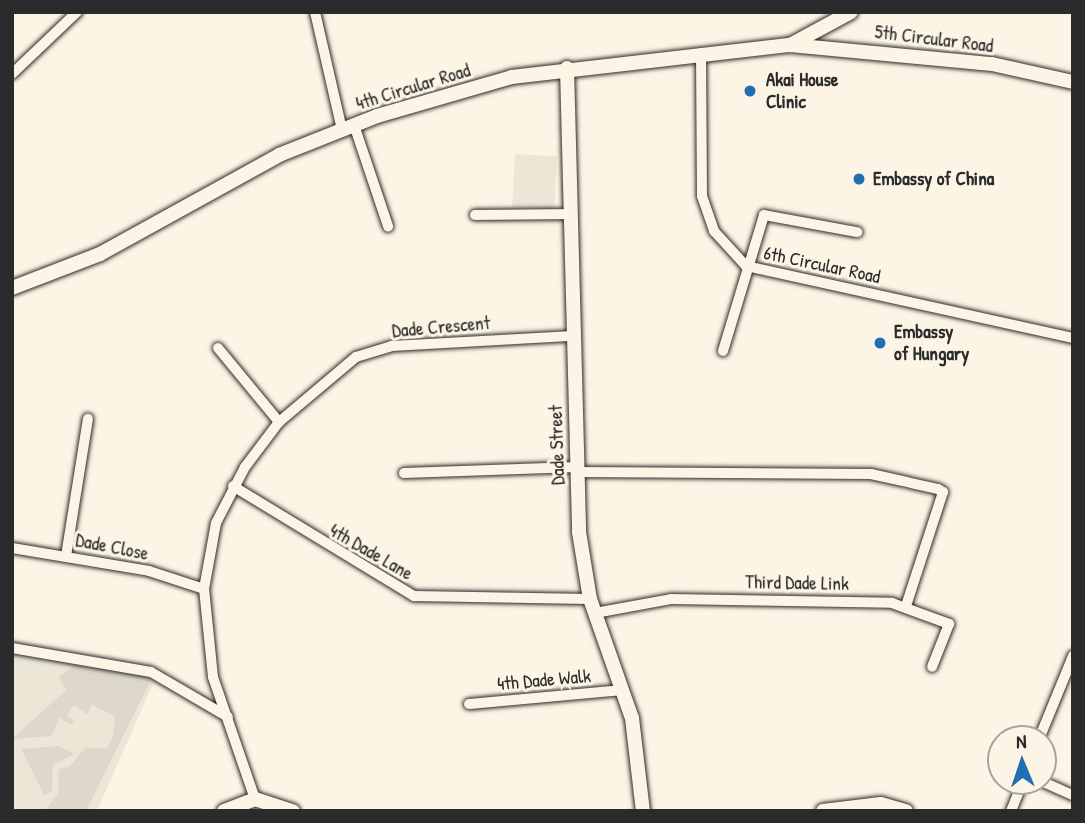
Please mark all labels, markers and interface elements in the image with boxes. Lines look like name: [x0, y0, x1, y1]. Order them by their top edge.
street label: 5th Circular Road: [873, 20, 995, 58]
street label: 4th Circular Road: [353, 59, 473, 115]
place label: Akai House Clinic: [766, 69, 838, 113]
marker: Akai House Clinic: [740, 81, 760, 101]
place label: Embassy of China: [873, 168, 994, 190]
marker: Embassy of China: [851, 171, 867, 187]
street label: 6th Circular Road: [762, 242, 882, 288]
street label: Dade Crescent: [391, 311, 491, 343]
place label: Embassy of Hungary: [894, 321, 969, 365]
marker: Embassy of Hungary: [872, 335, 888, 351]
street label: Dade Street: [544, 405, 570, 485]
street label: 4th Dade Lane: [325, 519, 417, 585]
street label: Dade Close: [74, 529, 150, 565]
street label: Third Dade Link: [745, 571, 849, 595]
street label: 4th Dade Walk: [496, 665, 592, 695]
north arrow: [987, 725, 1057, 795]
text: N: [1016, 728, 1027, 754]

